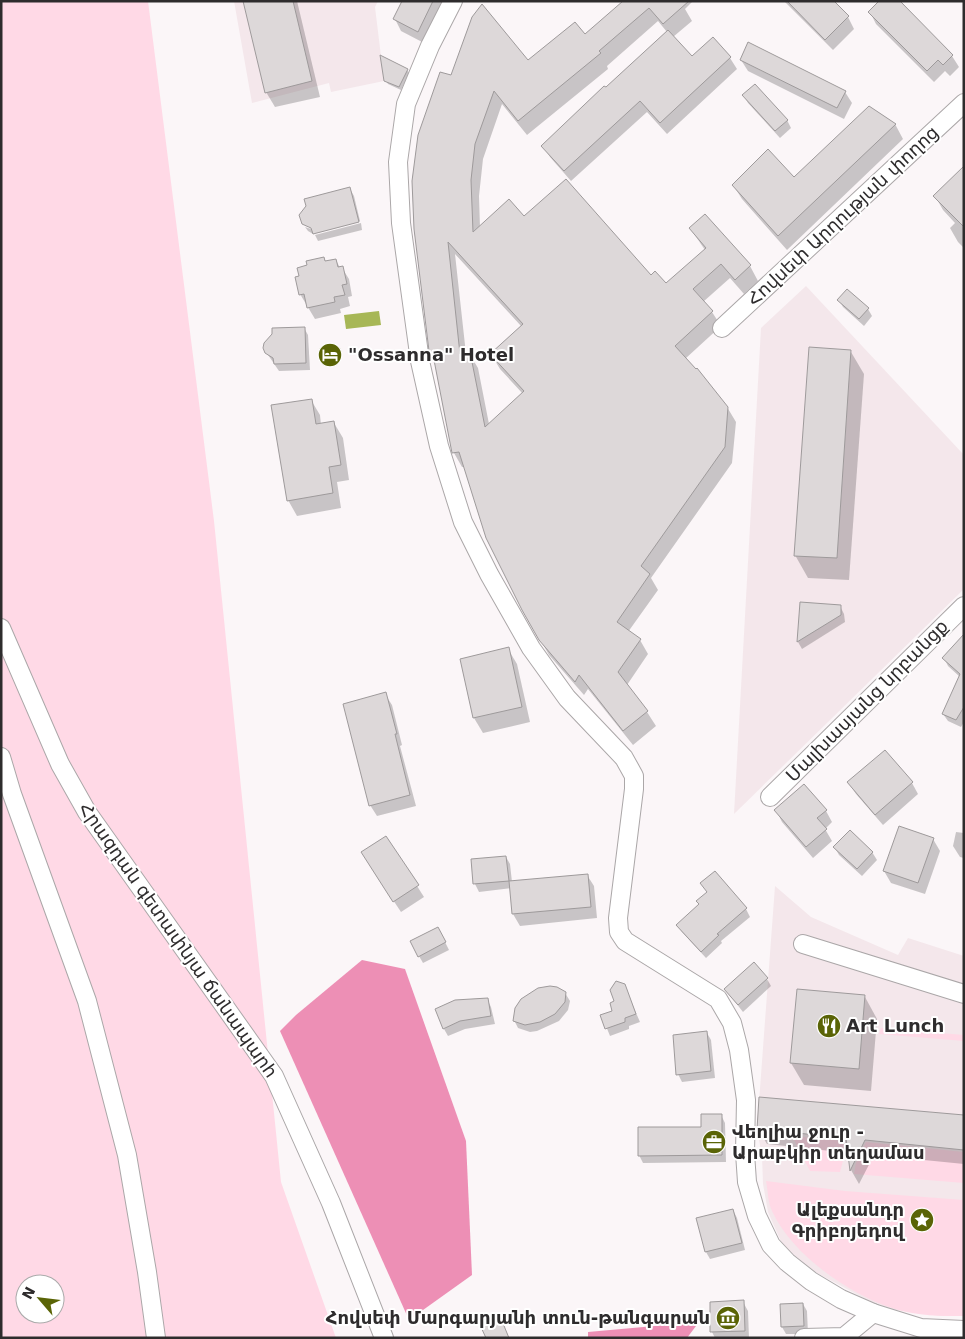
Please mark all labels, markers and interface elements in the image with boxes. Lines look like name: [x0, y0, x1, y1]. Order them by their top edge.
street label: Հովսեփ Արղության փողոց: [743, 121, 943, 310]
hotel icon: "Ossanna" Hotel: [317, 342, 343, 368]
place label: "Ossanna" Hotel: [348, 344, 514, 365]
street label: Մալխասյանց նրբանցք: [781, 615, 952, 786]
street label: Հրազդան գետափնյա ճանապարհ: [75, 798, 282, 1081]
restaurant icon: Art Lunch: [816, 1013, 842, 1039]
place label: Art Lunch: [846, 1015, 944, 1036]
place label: Վեոլիա ջուր - Արաբկիր տեղամաս: [732, 1121, 924, 1163]
office icon: Վեոլիա ջուր - Արաբկիր տեղամաս: [701, 1129, 727, 1155]
place label: Ալեքսանդր Գրիբոյեդով: [792, 1199, 905, 1241]
place icon: Ալեքսանդր Գրիբոյեդով: [909, 1207, 935, 1233]
north arrow: [15, 1274, 65, 1324]
text: N: [19, 1284, 38, 1302]
museum icon: Հովսեփ Մարգարյանի տուն-թանգարան: [715, 1305, 741, 1331]
place label: Հովսեփ Մարգարյանի տուն-թանգարան: [326, 1307, 710, 1328]

